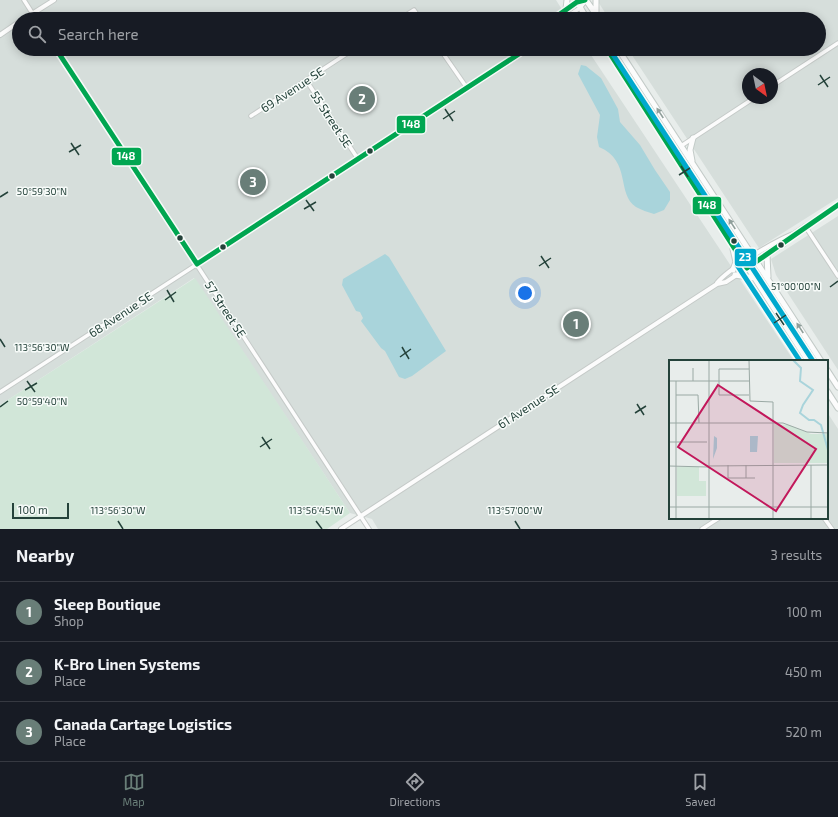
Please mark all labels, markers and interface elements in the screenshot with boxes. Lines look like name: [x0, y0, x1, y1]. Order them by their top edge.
search box: [12, 12, 826, 56]
icon: search: [26, 23, 48, 45]
text: Search here: [58, 25, 139, 43]
street label: 69 Avenue SE: [258, 63, 326, 115]
north arrow: [742, 68, 778, 104]
pin: 2: [349, 84, 375, 114]
street label: 55 Street SE: [308, 88, 356, 150]
one-way arrow: [656, 107, 663, 119]
line badge: 148: [396, 115, 426, 134]
text: 148: [402, 117, 420, 130]
unlabelled marker: [365, 146, 375, 156]
line badge: 148: [111, 147, 142, 166]
text: 148: [117, 149, 135, 162]
pin: 3: [240, 167, 266, 197]
unlabelled marker: [327, 171, 337, 181]
text: 50°59'30"N: [17, 185, 67, 197]
line badge: 148: [692, 196, 722, 215]
text: 148: [698, 198, 716, 211]
one-way arrow: [728, 219, 736, 229]
unlabelled marker: [175, 233, 185, 243]
unlabelled marker: [729, 236, 739, 246]
unlabelled marker: [776, 240, 786, 250]
unlabelled marker: [218, 242, 228, 252]
line badge: 23: [734, 248, 757, 267]
text: 23: [739, 250, 751, 263]
street label: 57 Street SE: [203, 278, 250, 340]
text: 51°00'00"N: [771, 280, 821, 292]
your location: [515, 283, 535, 303]
street label: 68 Avenue SE: [86, 288, 155, 340]
pin: 1: [563, 309, 589, 339]
one-way arrow: [796, 323, 804, 333]
text: 113°56'30"W: [15, 341, 70, 353]
inset map: [669, 360, 828, 519]
street label: 61 Avenue SE: [495, 381, 562, 431]
text: 50°59'40"N: [17, 395, 67, 407]
scale bar: [12, 501, 69, 520]
text: 100 m: [18, 503, 48, 516]
text: 113°56'30"W: [91, 504, 146, 516]
text: 113°56'45"W: [289, 504, 344, 516]
text: 113°57'00"W: [488, 504, 543, 516]
text: Nearby: [16, 545, 74, 565]
text: 3 results: [771, 547, 822, 563]
text: Sleep Boutique: [54, 595, 161, 613]
text: 1: [26, 604, 32, 620]
text: 100 m: [787, 604, 822, 620]
text: Shop: [54, 613, 84, 629]
text: K-Bro Linen Systems: [54, 655, 200, 673]
text: 2: [25, 664, 33, 680]
text: 450 m: [785, 664, 822, 680]
text: Place: [54, 673, 86, 689]
text: Canada Cartage Logistics: [54, 715, 232, 733]
text: 3: [25, 724, 33, 740]
text: 520 m: [786, 724, 822, 740]
text: Place: [54, 733, 86, 749]
tab: Map: [123, 771, 145, 808]
tab: Directions: [390, 771, 440, 808]
tab: Saved: [685, 771, 716, 808]

